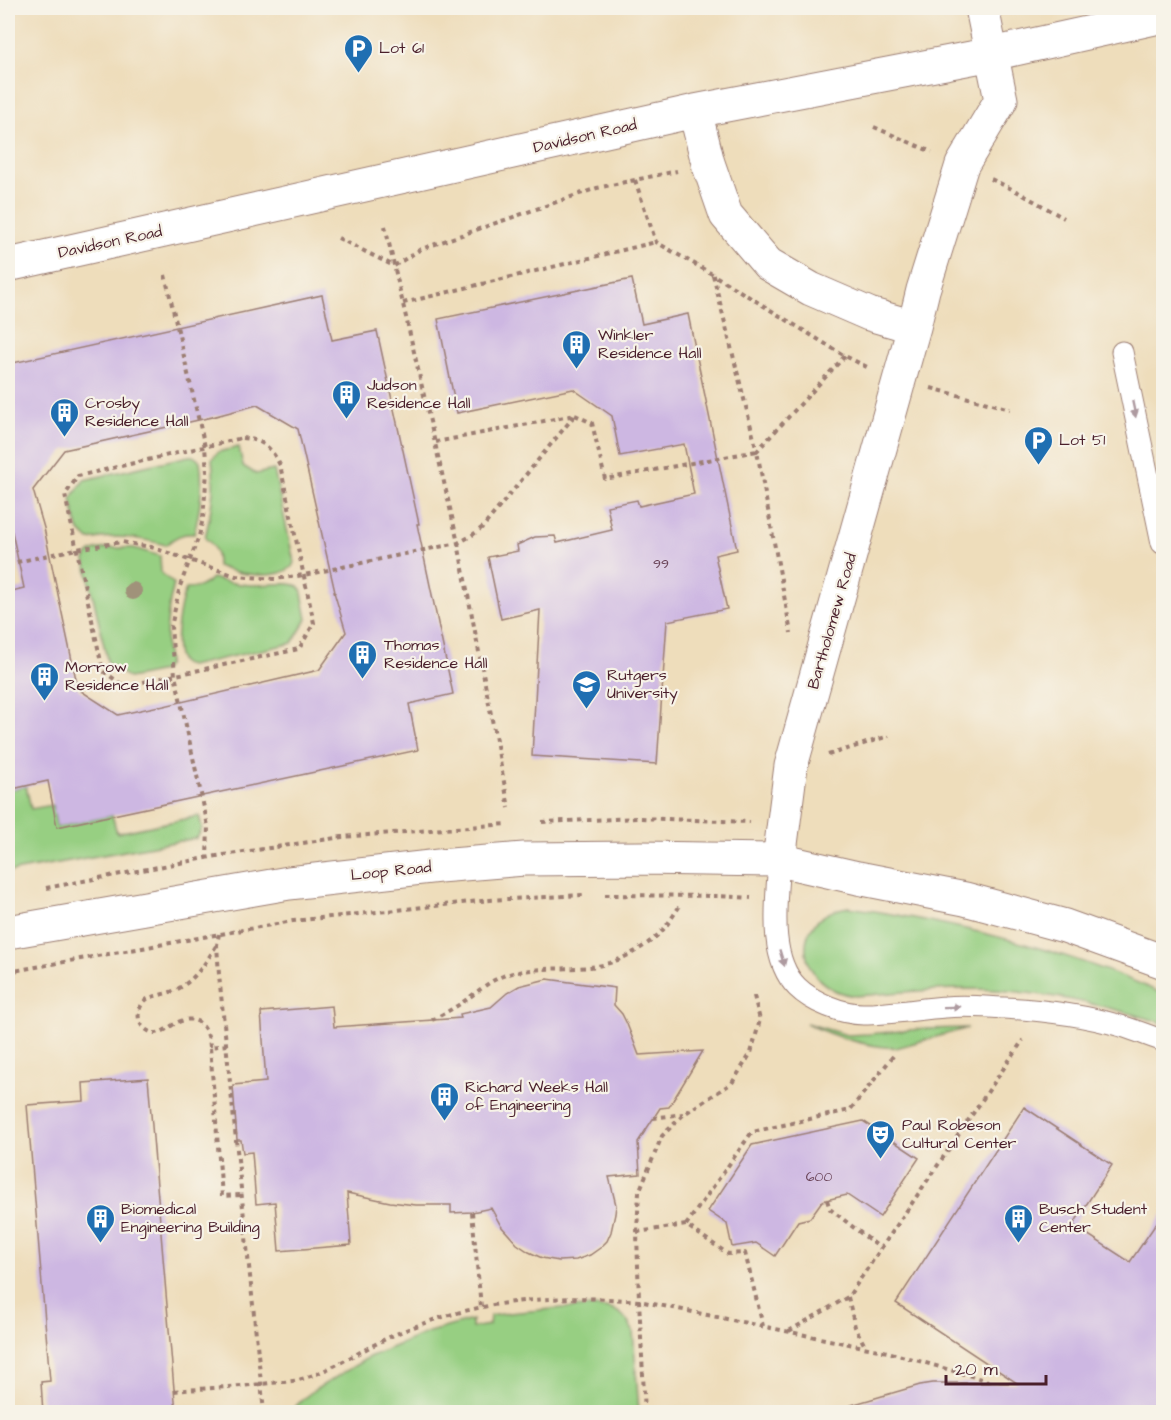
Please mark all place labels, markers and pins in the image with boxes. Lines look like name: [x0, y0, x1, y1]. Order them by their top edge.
parking icon: Lot 61: [342, 32, 374, 74]
place label: Lot 61: [379, 37, 424, 59]
place label: Winkler Residence Hall: [598, 324, 701, 364]
building icon: Winkler Residence Hall: [561, 328, 593, 370]
place label: Judson Residence Hall: [367, 374, 470, 414]
building icon: Judson Residence Hall: [330, 378, 362, 420]
place label: Crosby Residence Hall: [85, 392, 188, 432]
building icon: Crosby Residence Hall: [48, 396, 80, 438]
parking icon: Lot 51: [1022, 424, 1054, 466]
place label: Lot 51: [1059, 429, 1105, 451]
place label: Thomas Residence Hall: [384, 634, 487, 674]
building icon: Thomas Residence Hall: [347, 638, 379, 680]
place label: Morrow Residence Hall: [65, 656, 168, 696]
building icon: Morrow Residence Hall: [28, 660, 60, 702]
place label: Rutgers University: [607, 664, 678, 705]
school or university icon: Rutgers University: [570, 668, 602, 710]
place label: Richard Weeks Hall of Engineering: [465, 1076, 608, 1117]
building icon: Richard Weeks Hall of Engineering: [428, 1080, 460, 1122]
place label: Paul Robeson Cultural Center: [902, 1114, 1017, 1154]
theatre icon: Paul Robeson Cultural Center: [865, 1118, 897, 1160]
place label: Biomedical Engineering Building: [121, 1198, 260, 1239]
place label: Busch Student Center: [1039, 1198, 1148, 1238]
building icon: Biomedical Engineering Building: [84, 1202, 116, 1244]
building icon: Busch Student Center: [1002, 1202, 1034, 1244]

